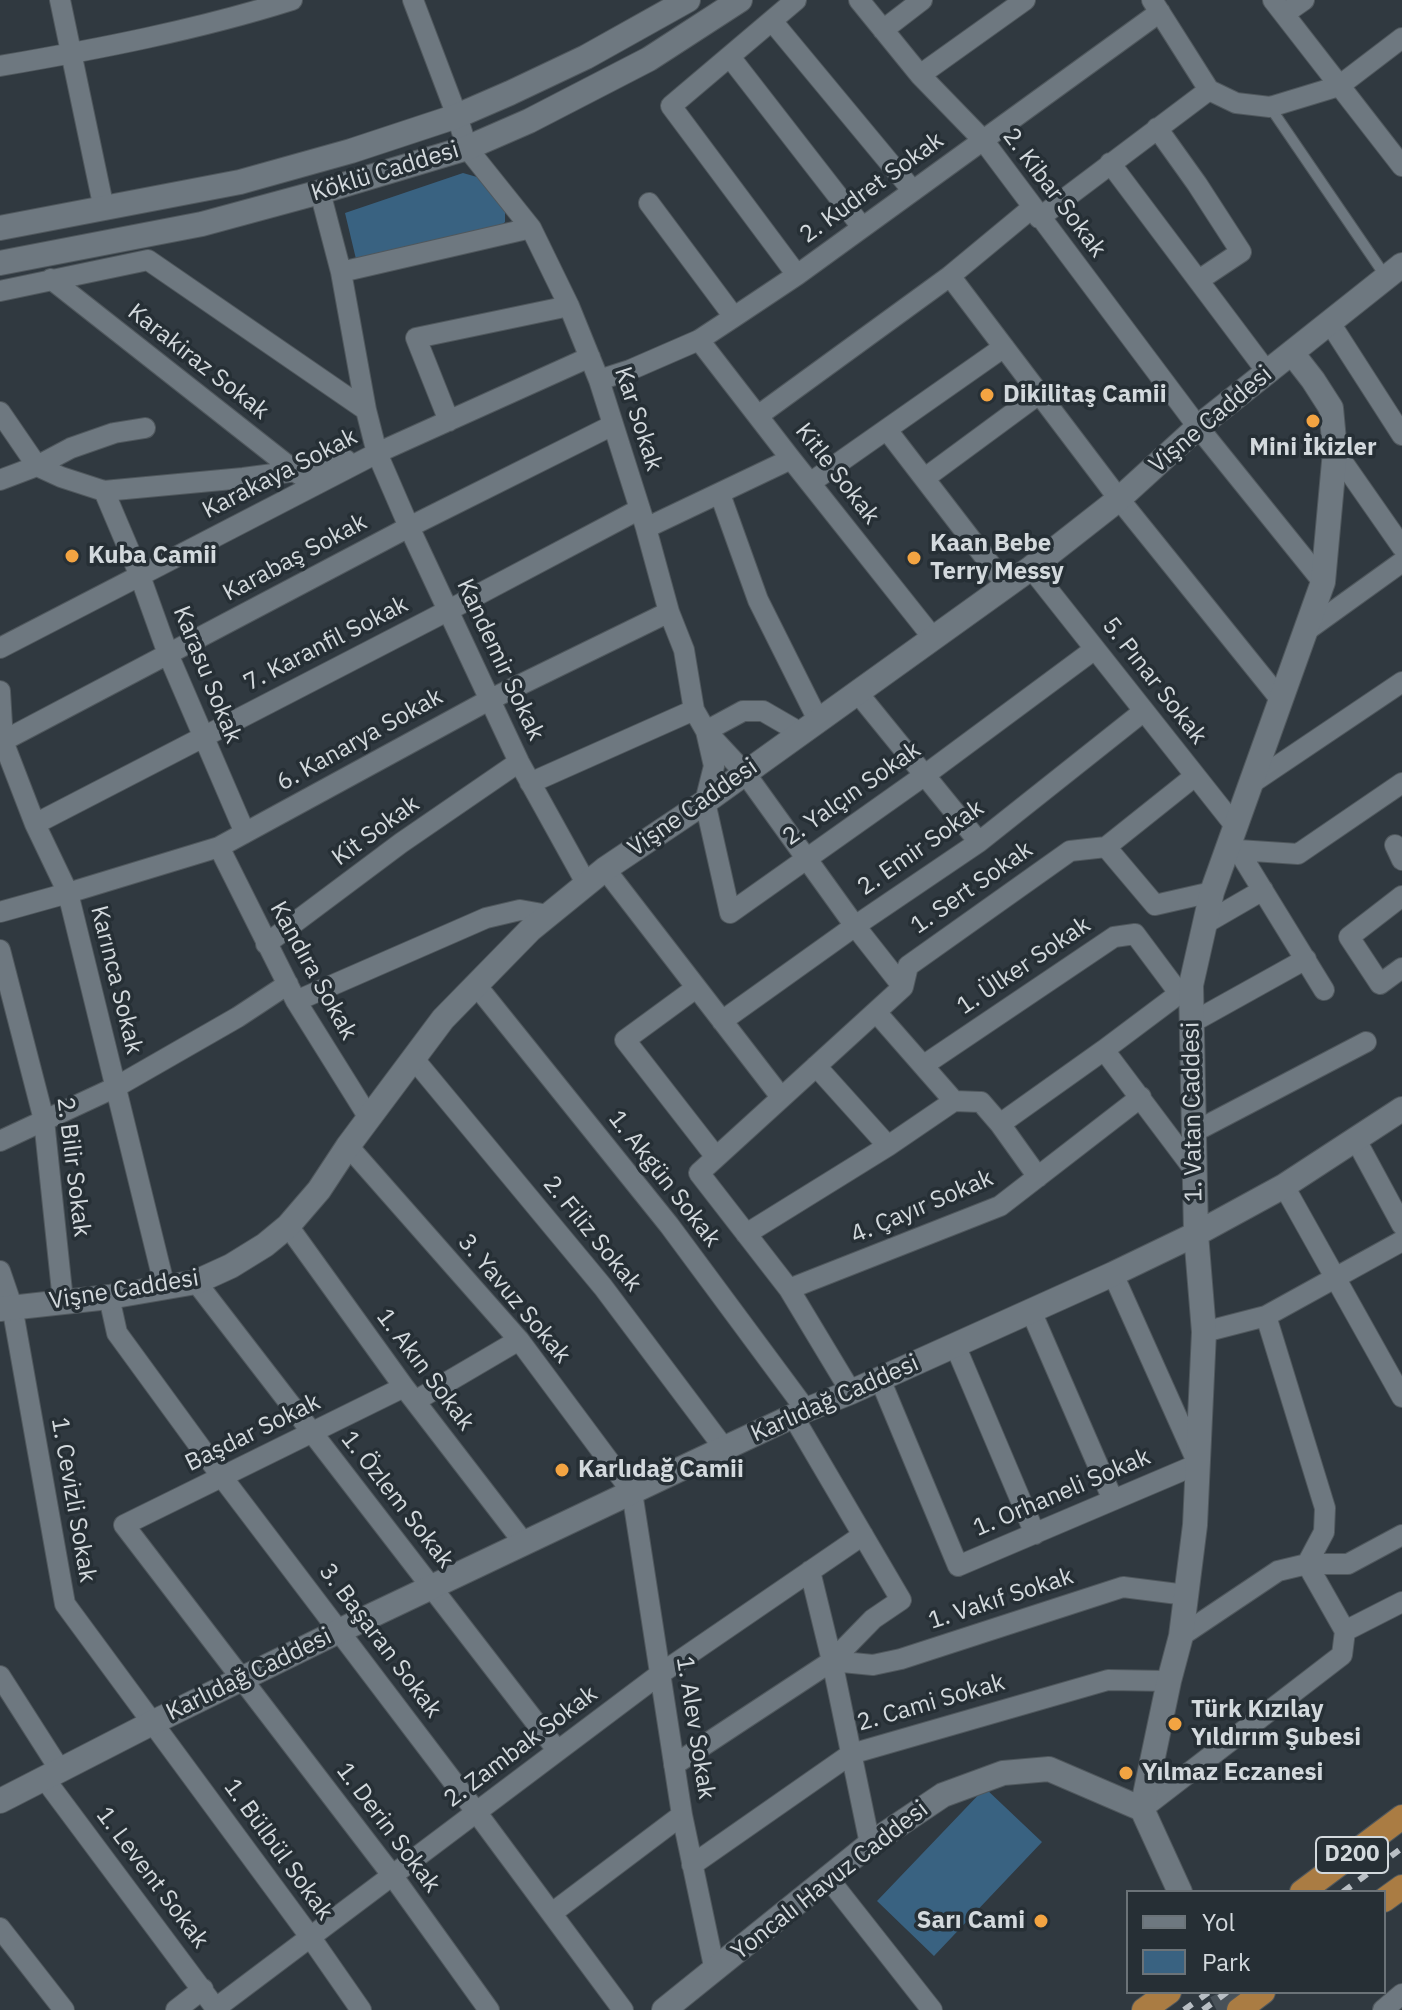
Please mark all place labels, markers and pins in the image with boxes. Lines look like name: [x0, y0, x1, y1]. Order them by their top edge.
place label: Dikilitaş Camii: [1003, 381, 1167, 409]
marker: Dikilitaş Camii: [978, 386, 996, 404]
marker: Mini İkizler: [1304, 412, 1322, 430]
place label: Mini İkizler: [1249, 434, 1377, 462]
place label: Kaan Bebe Terry Messy: [930, 530, 1064, 586]
place label: Kuba Camii: [88, 542, 217, 570]
marker: Kuba Camii: [63, 547, 81, 565]
marker: Kaan Bebe Terry Messy: [905, 549, 923, 567]
place label: Karlıdağ Camii: [578, 1456, 744, 1484]
marker: Karlıdağ Camii: [553, 1461, 571, 1479]
place label: Türk Kızılay Yıldırım Şubesi: [1191, 1696, 1361, 1752]
marker: Türk Kızılay Yıldırım Şubesi: [1166, 1715, 1184, 1733]
place label: Yılmaz Eczanesi: [1142, 1759, 1323, 1787]
marker: Yılmaz Eczanesi: [1117, 1764, 1135, 1782]
place label: Sarı Cami: [917, 1907, 1025, 1935]
marker: Sarı Cami: [1032, 1912, 1050, 1930]

